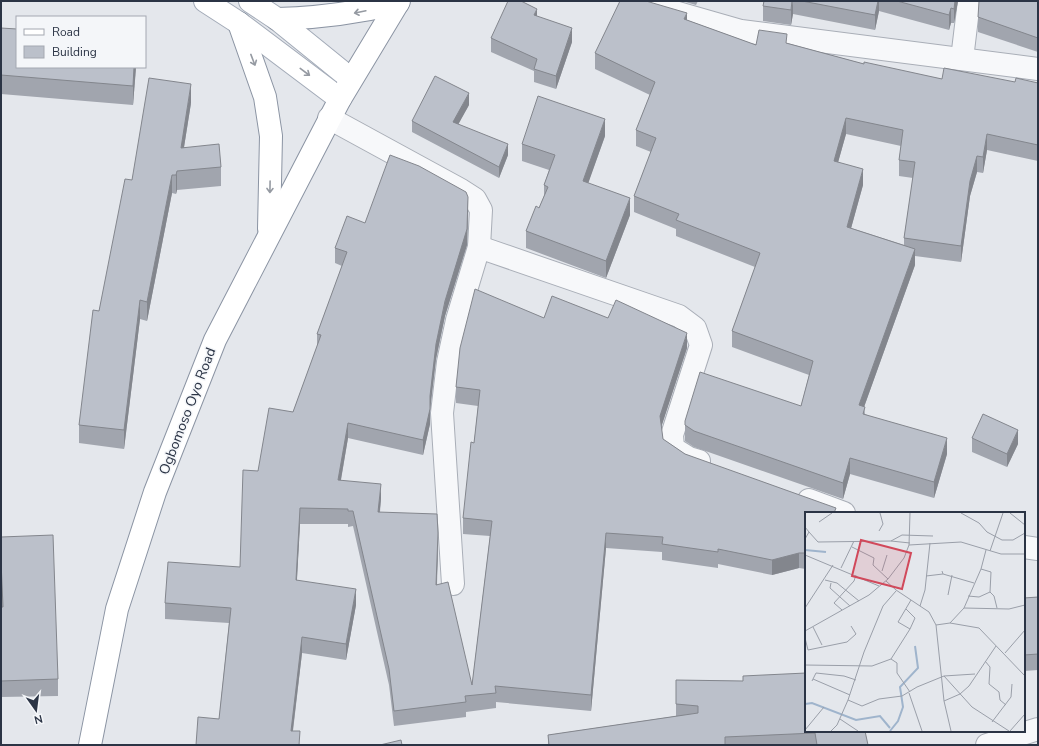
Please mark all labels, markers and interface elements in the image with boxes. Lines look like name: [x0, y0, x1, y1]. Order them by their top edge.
one-way arrow: [354, 9, 367, 17]
legend: [16, 16, 146, 68]
text: Road: [52, 24, 80, 40]
text: Building: [52, 44, 97, 60]
one-way arrow: [250, 53, 258, 65]
one-way arrow: [300, 68, 311, 77]
one-way arrow: [266, 180, 274, 193]
street label: Ogbomoso Oyo Road: [154, 345, 220, 477]
inset map: [805, 512, 1025, 732]
north arrow: [16, 690, 56, 730]
text: N: [32, 711, 44, 727]

